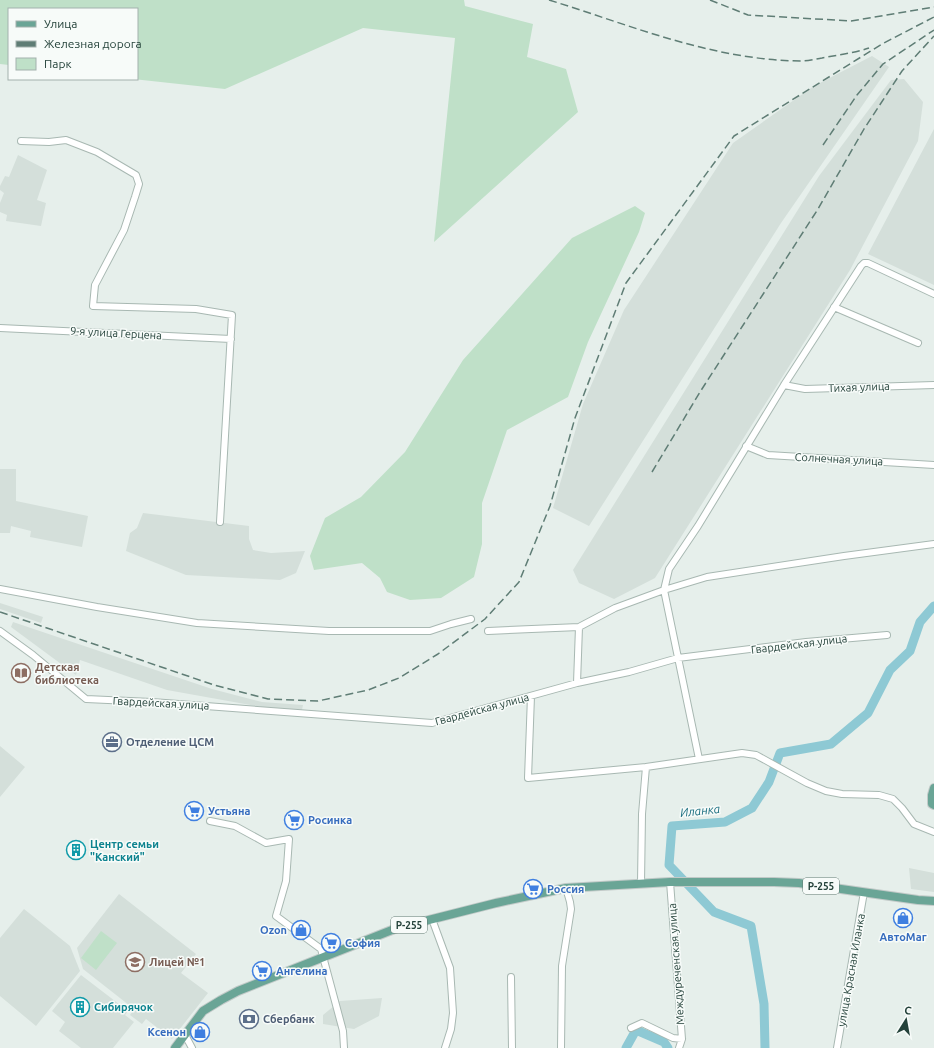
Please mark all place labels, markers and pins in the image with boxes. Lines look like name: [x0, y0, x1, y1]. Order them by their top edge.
place label: Детская библиотека: [35, 661, 99, 686]
library icon: Детская библиотека: [10, 662, 32, 684]
office icon: Отделение ЦСМ: [101, 731, 123, 753]
place label: Отделение ЦСМ: [126, 736, 214, 748]
supermarket icon: Устьяна: [183, 800, 205, 822]
place label: Устьяна: [208, 805, 250, 817]
supermarket icon: Росинка: [283, 809, 305, 831]
place label: Росинка: [308, 814, 352, 826]
place label: Центр семьи "Канский": [90, 838, 159, 863]
building icon: Центр семьи "Канский": [65, 839, 87, 861]
supermarket icon: Россия: [522, 878, 544, 900]
place label: Россия: [547, 883, 584, 895]
shop icon: АвтоМаг: [892, 907, 914, 929]
shop icon: Ozon: [290, 919, 312, 941]
place label: Ozon: [260, 924, 287, 936]
place label: АвтоМаг: [880, 931, 927, 943]
supermarket icon: София: [320, 932, 342, 954]
place label: София: [345, 937, 380, 949]
school or university icon: Лицей №1: [124, 951, 146, 973]
place label: Лицей №1: [149, 956, 205, 968]
supermarket icon: Ангелина: [251, 960, 273, 982]
place label: Ангелина: [276, 965, 327, 977]
building icon: Сибирячок: [69, 996, 91, 1018]
place label: Сибирячок: [94, 1001, 154, 1013]
bank icon: Сбербанк: [238, 1008, 260, 1030]
place label: Сбербанк: [263, 1013, 316, 1025]
shop icon: Ксенон: [189, 1021, 211, 1043]
place label: Ксенон: [148, 1026, 186, 1038]

